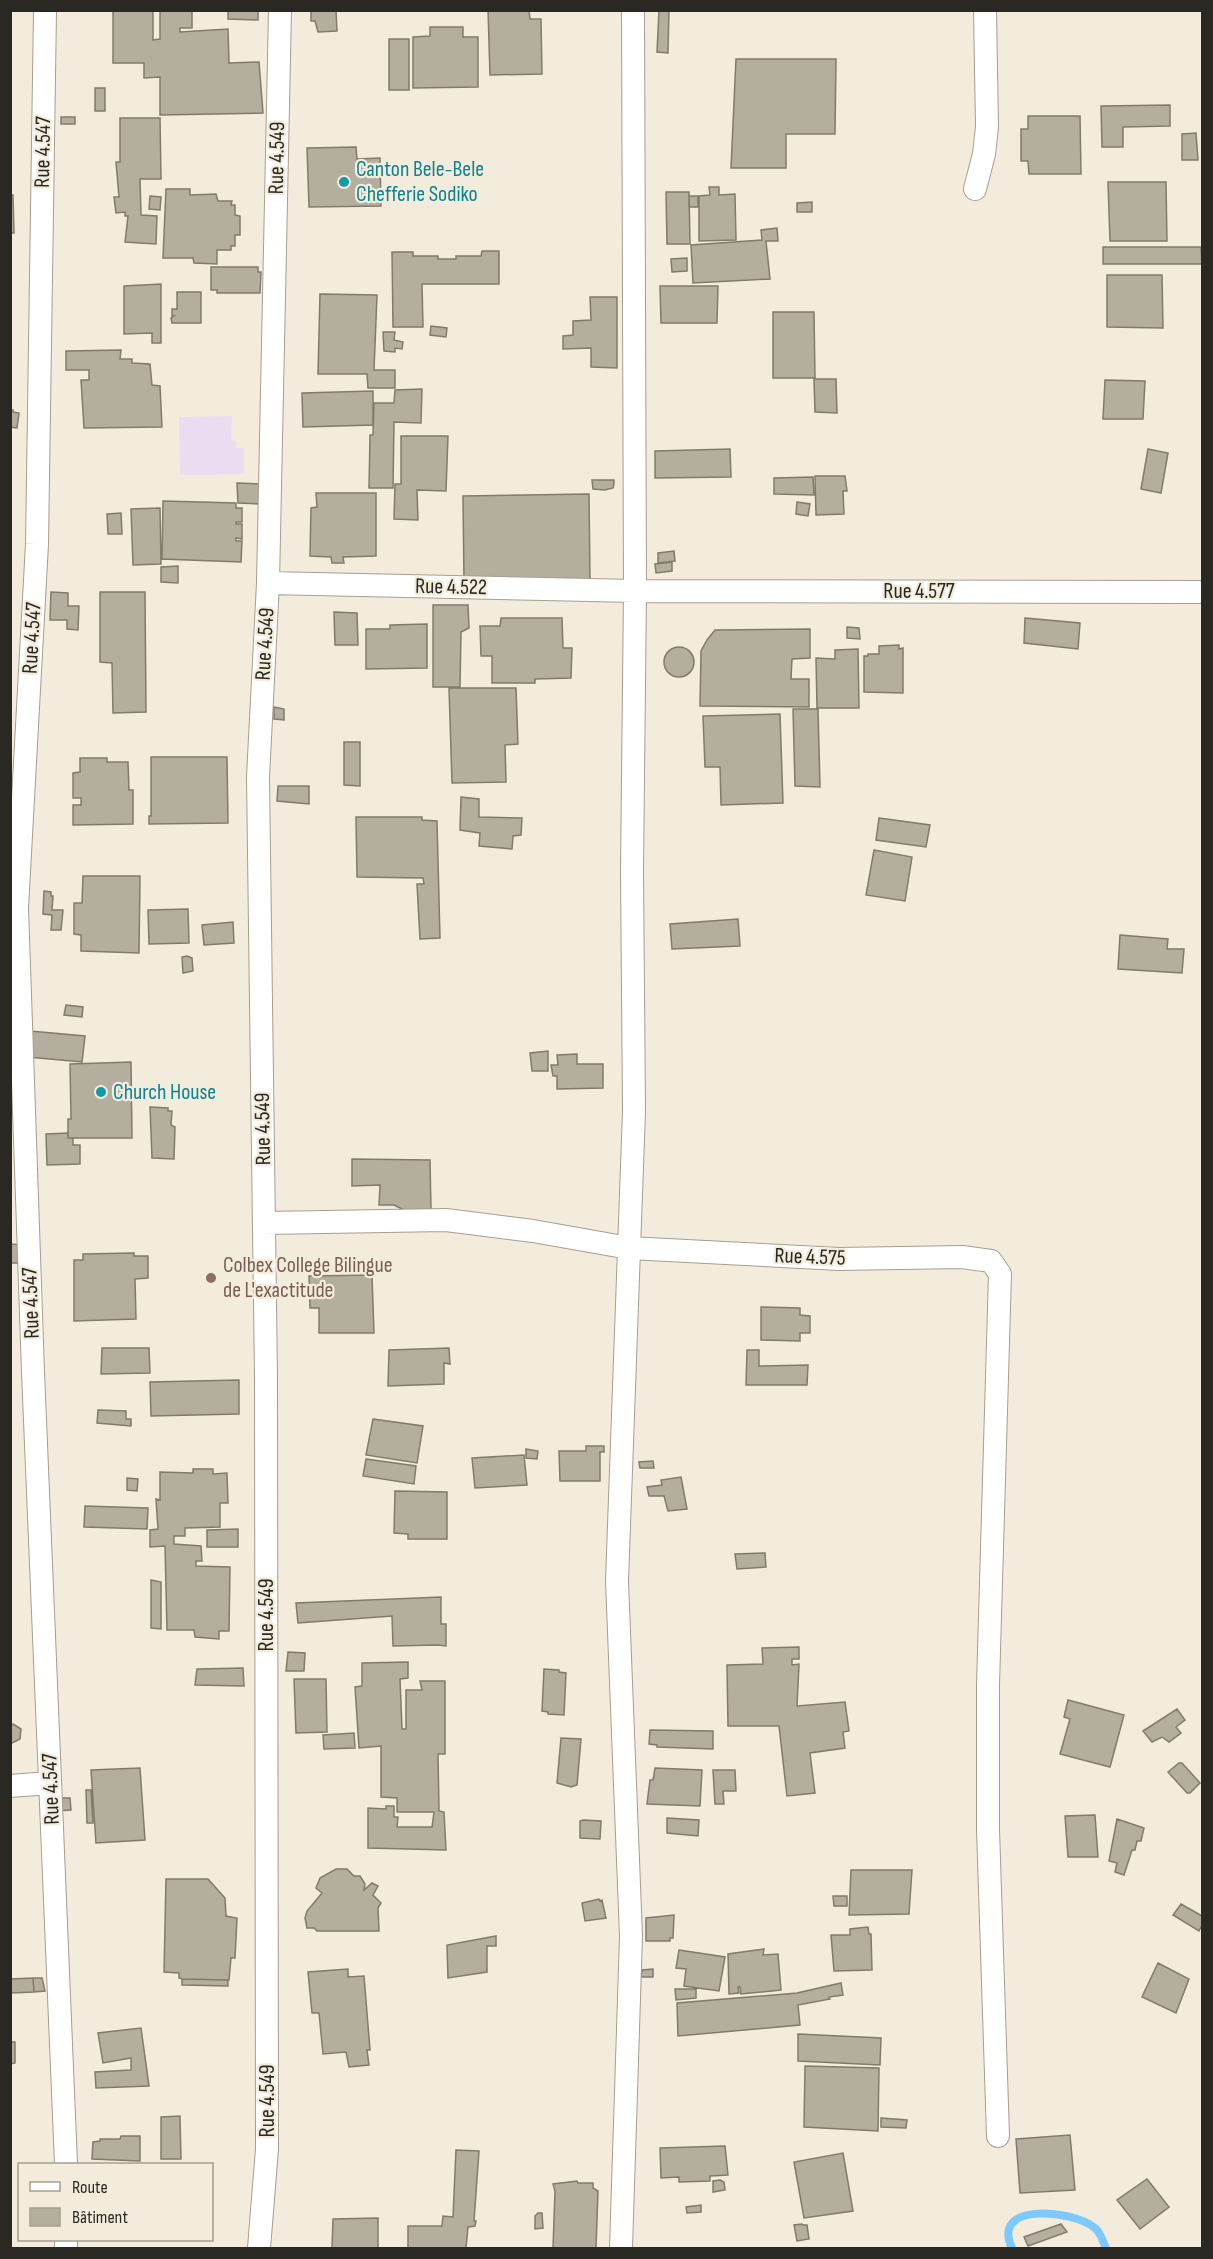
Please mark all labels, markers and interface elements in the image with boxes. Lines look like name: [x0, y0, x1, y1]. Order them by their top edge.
street label: Rue 4.547: [29, 116, 57, 188]
street label: Rue 4.549: [263, 121, 291, 195]
place label: Canton Bele-Bele Chefferie Sodiko: [356, 156, 484, 208]
marker: Canton Bele-Bele Chefferie Sodiko: [337, 175, 351, 189]
street label: Rue 4.522: [415, 573, 487, 601]
street label: Rue 4.577: [883, 578, 955, 605]
street label: Rue 4.547: [17, 601, 47, 675]
street label: Rue 4.549: [250, 607, 280, 681]
place label: Church House: [113, 1079, 216, 1106]
marker: Church House: [94, 1085, 108, 1099]
street label: Rue 4.549: [249, 1092, 277, 1166]
street label: Rue 4.575: [774, 1242, 846, 1272]
place label: Colbex College Bilingue de L'exactitude: [223, 1252, 393, 1304]
street label: Rue 4.547: [16, 1267, 46, 1339]
marker: Colbex College Bilingue de L'exactitude: [204, 1271, 218, 1285]
street label: Rue 4.549: [253, 1579, 280, 1651]
street label: Rue 4.547: [36, 1753, 66, 1825]
street label: Rue 4.549: [254, 2065, 281, 2137]
legend: [18, 2163, 213, 2241]
text: Route: [72, 2177, 108, 2198]
text: Bâtiment: [72, 2207, 128, 2228]

